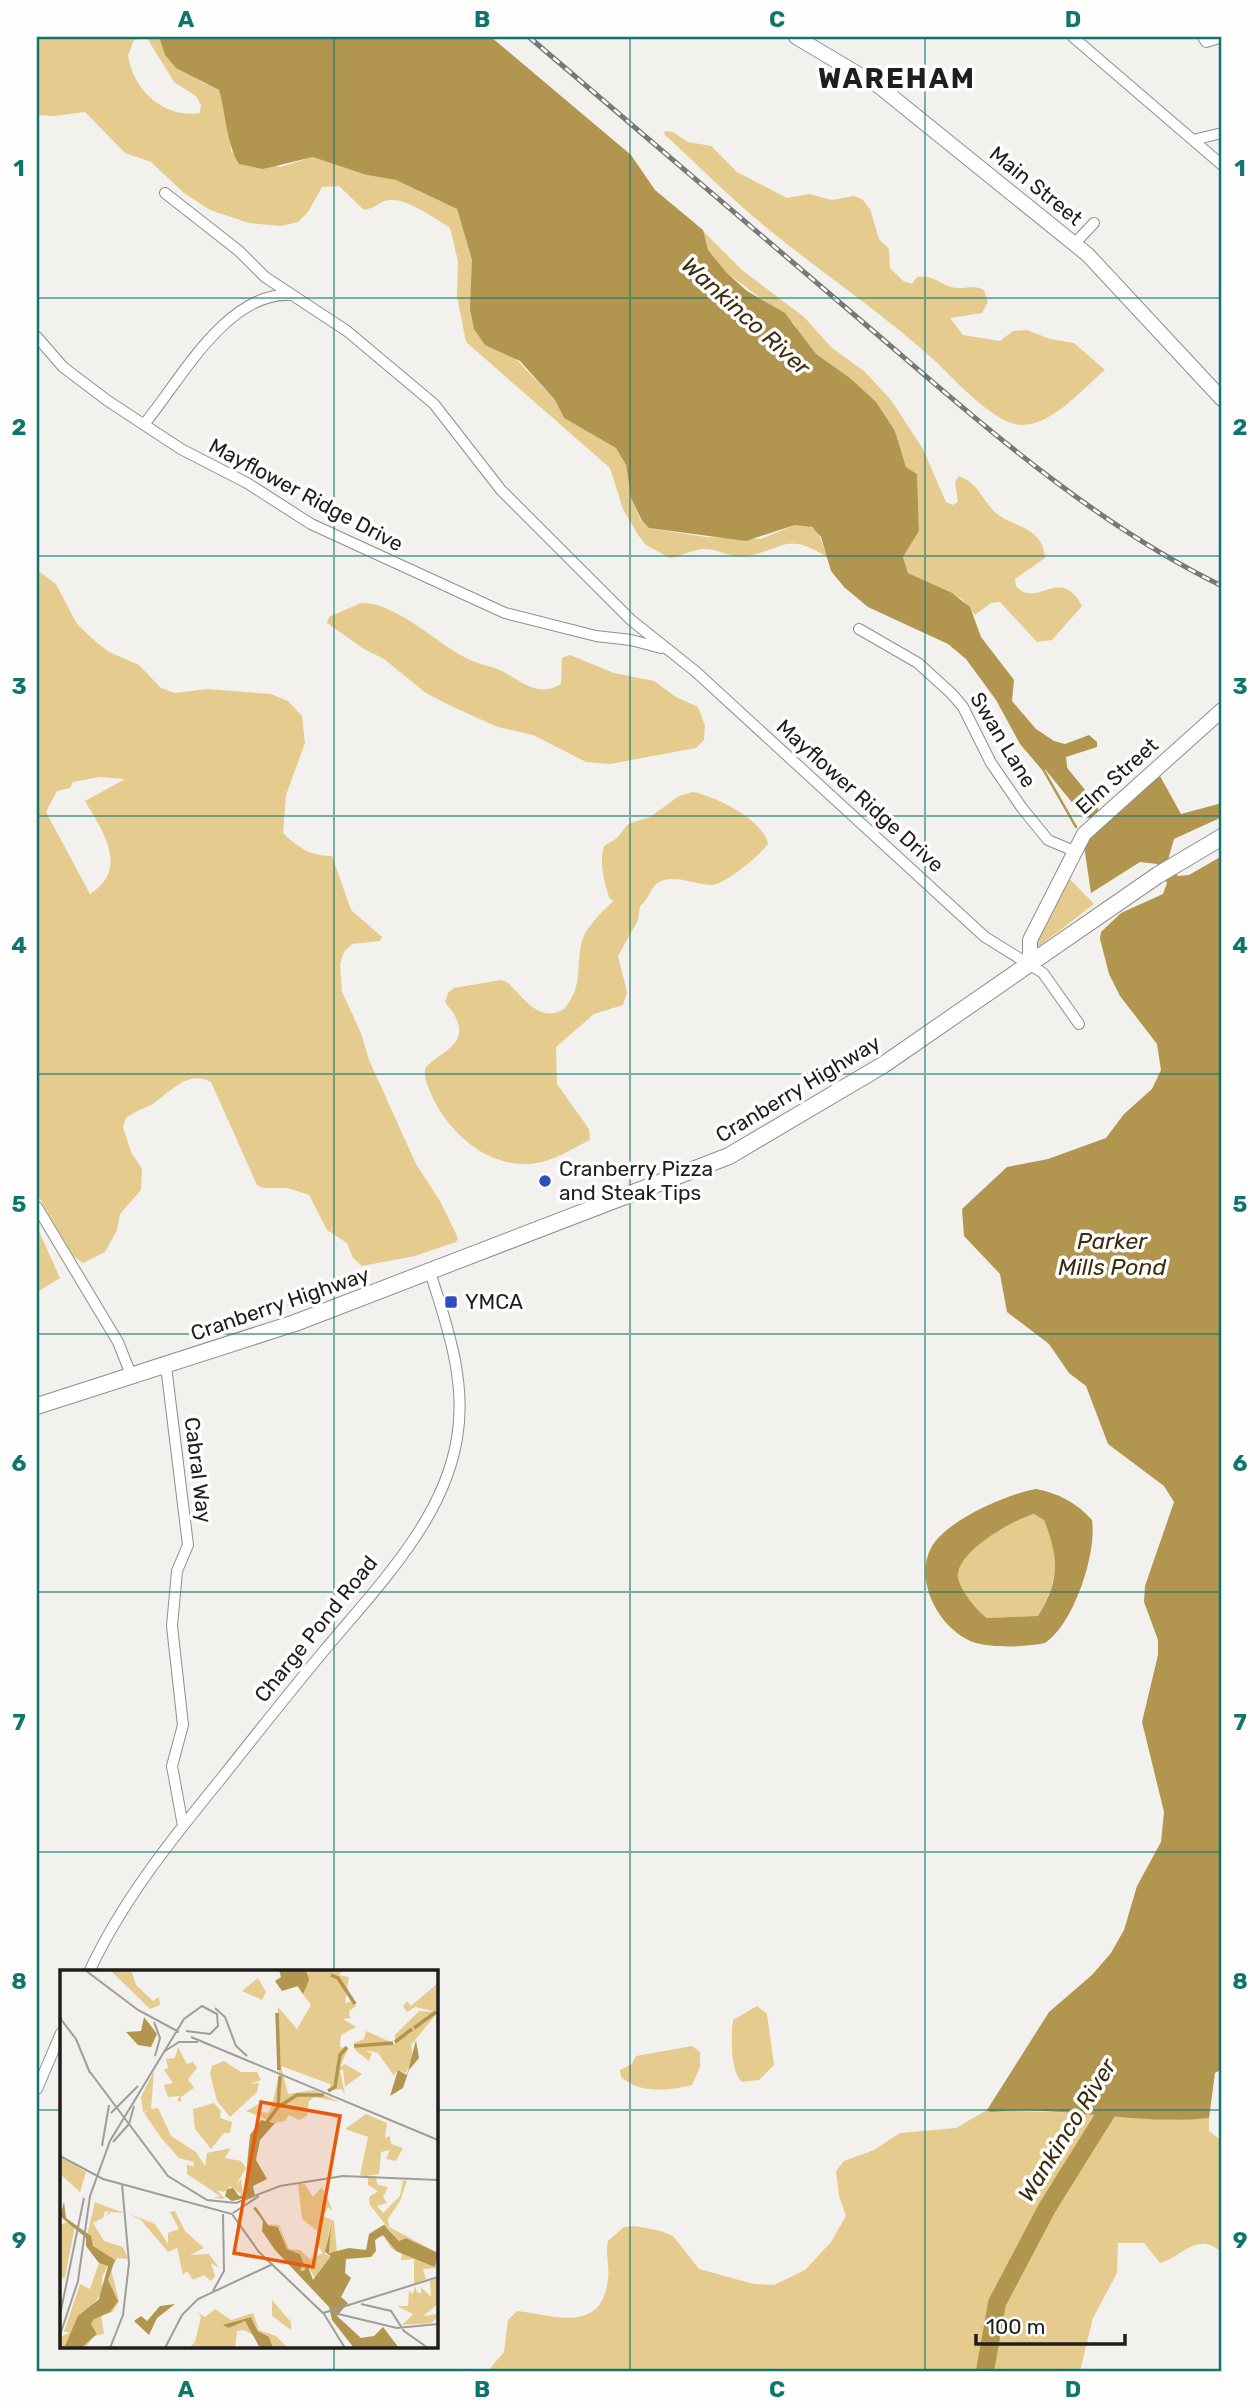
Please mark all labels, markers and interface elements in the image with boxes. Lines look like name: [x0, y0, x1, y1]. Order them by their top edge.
text: A: [178, 5, 195, 33]
text: B: [474, 5, 490, 33]
text: C: [769, 5, 785, 33]
text: D: [1065, 5, 1081, 33]
district label: WAREHAM: [818, 62, 976, 95]
street label: Main Street: [985, 141, 1088, 231]
text: 1: [13, 154, 25, 182]
text: 1: [1234, 154, 1246, 182]
water label: Wankinco River: [676, 251, 817, 382]
text: 2: [12, 413, 26, 441]
text: 2: [1233, 413, 1247, 441]
street label: Mayflower Ridge Drive: [205, 433, 408, 556]
text: 3: [11, 672, 27, 700]
text: 3: [1232, 672, 1248, 700]
street label: Swan Lane: [965, 687, 1042, 792]
street label: Mayflower Ridge Drive: [772, 714, 949, 877]
street label: Elm Street: [1070, 732, 1163, 819]
text: 4: [11, 931, 27, 959]
text: 4: [1232, 931, 1248, 959]
street label: Cranberry Highway: [711, 1029, 885, 1148]
place label: Cranberry Pizza and Steak Tips: [559, 1156, 713, 1205]
marker: Cranberry Pizza and Steak Tips: [537, 1173, 553, 1189]
text: 5: [12, 1190, 27, 1218]
text: 5: [1233, 1190, 1248, 1218]
water label: Parker Mills Pond: [1058, 1227, 1166, 1281]
street label: Cranberry Highway: [187, 1261, 373, 1346]
place label: YMCA: [465, 1289, 523, 1314]
marker: YMCA: [443, 1294, 459, 1310]
street label: Cabral Way: [180, 1415, 217, 1525]
text: 6: [12, 1449, 27, 1477]
text: 6: [1233, 1449, 1248, 1477]
street label: Charge Pond Road: [249, 1550, 382, 1707]
text: 7: [12, 1708, 26, 1736]
text: 7: [1233, 1708, 1247, 1736]
text: 8: [11, 1967, 27, 1995]
text: 8: [1232, 1967, 1248, 1995]
inset map: [60, 1970, 438, 2348]
water label: Wankinco River: [1012, 2052, 1123, 2207]
text: 9: [12, 2226, 26, 2254]
text: 9: [1233, 2226, 1247, 2254]
scale bar: [976, 2303, 1124, 2347]
text: 100 m: [986, 2314, 1045, 2339]
text: A: [178, 2375, 195, 2403]
text: B: [474, 2375, 490, 2403]
text: C: [769, 2375, 785, 2403]
text: D: [1065, 2375, 1081, 2403]

